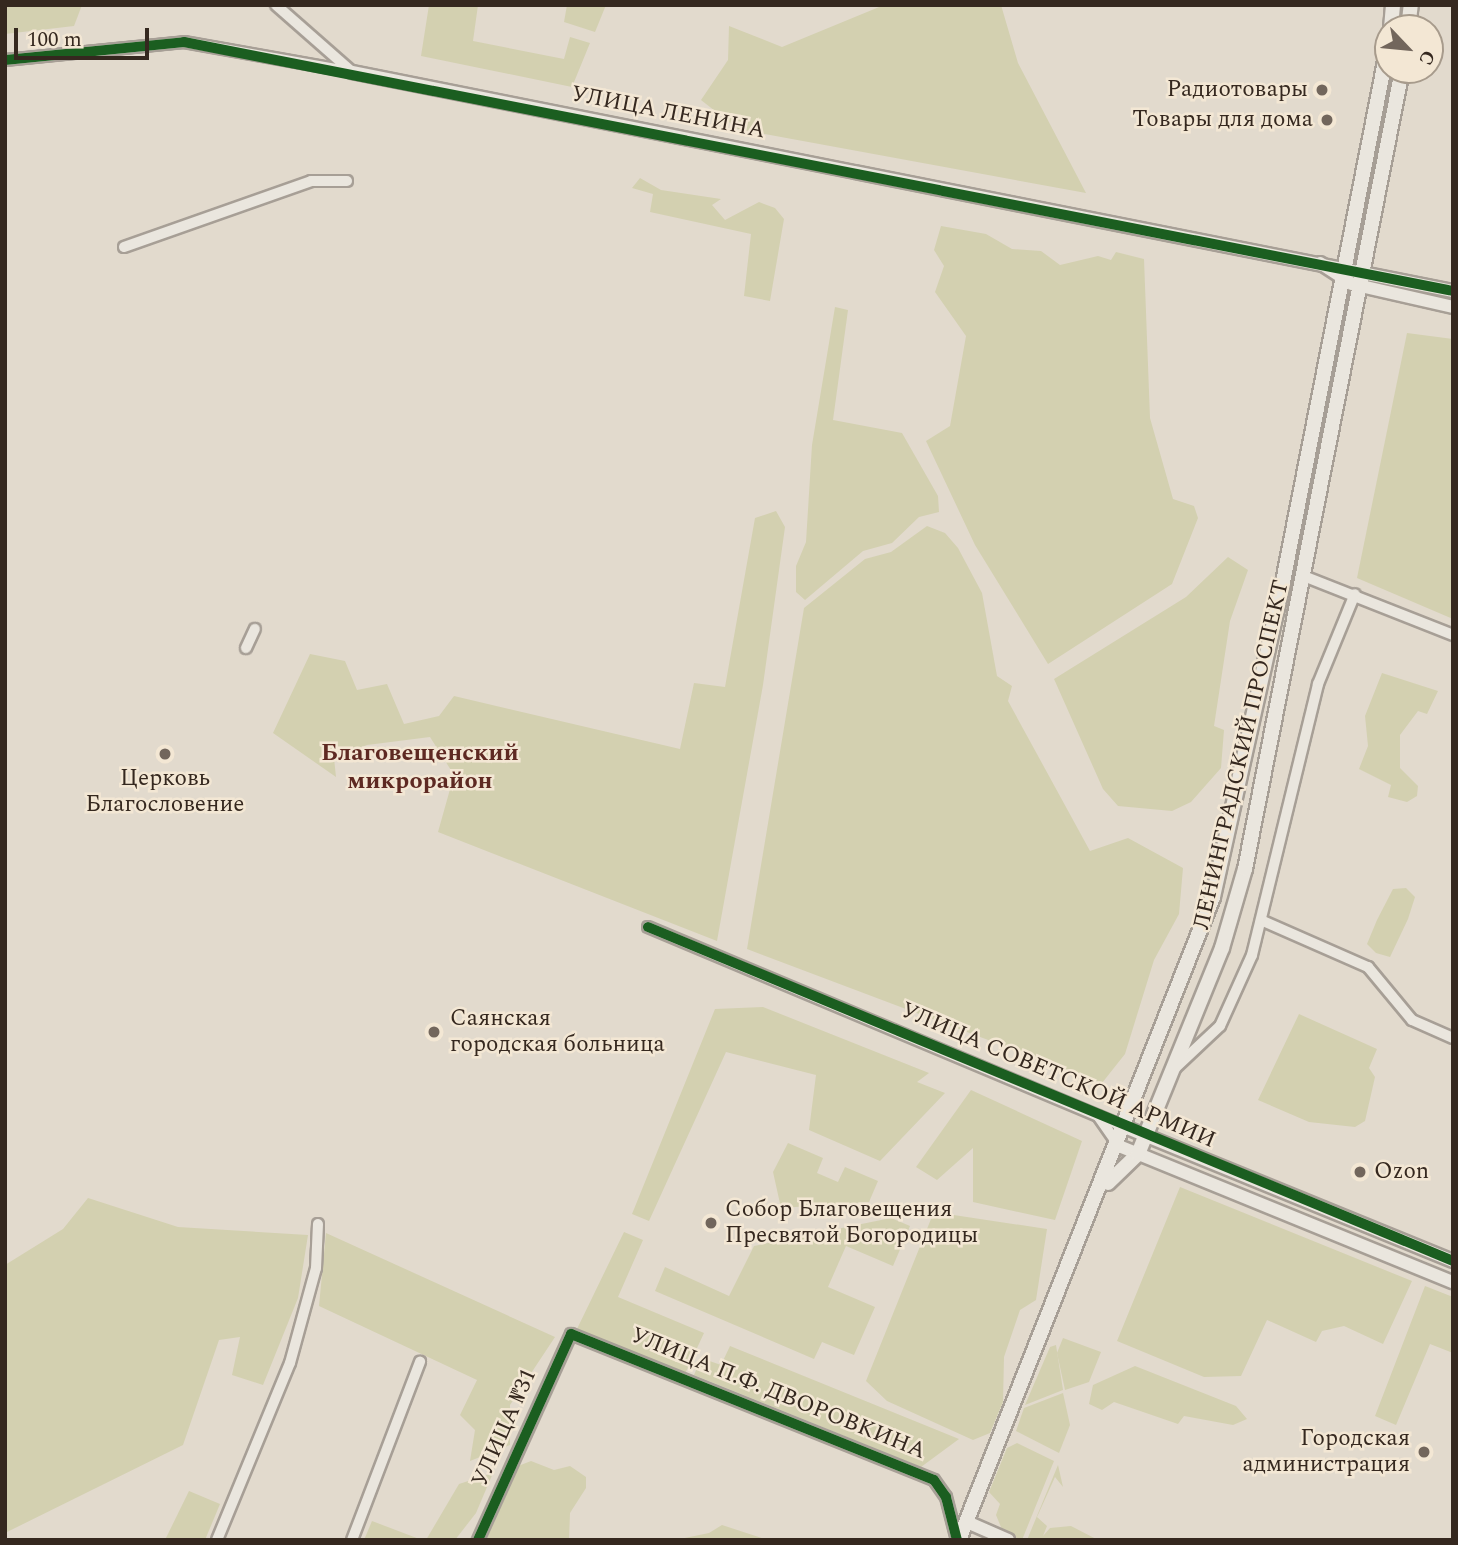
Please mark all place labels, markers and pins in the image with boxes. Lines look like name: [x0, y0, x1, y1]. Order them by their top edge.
place label: Радиотовары: [1167, 76, 1308, 104]
marker: Радиотовары: [1314, 82, 1330, 98]
place label: Товары для дома: [1132, 106, 1313, 134]
marker: Товары для дома: [1319, 112, 1335, 128]
marker: Церковь Благословение: [157, 746, 173, 762]
place label: Церковь Благословение: [86, 765, 244, 819]
place label: Саянская городская больница: [450, 1005, 665, 1059]
marker: Саянская городская больница: [424, 1022, 444, 1042]
place label: Ozon: [1374, 1158, 1429, 1186]
marker: Ozon: [1352, 1164, 1368, 1180]
place label: Собор Благовещения Пресвятой Богородицы: [725, 1196, 978, 1250]
marker: Собор Благовещения Пресвятой Богородицы: [703, 1215, 719, 1231]
place label: Городская администрация: [1242, 1425, 1410, 1479]
marker: Городская администрация: [1416, 1444, 1432, 1460]

